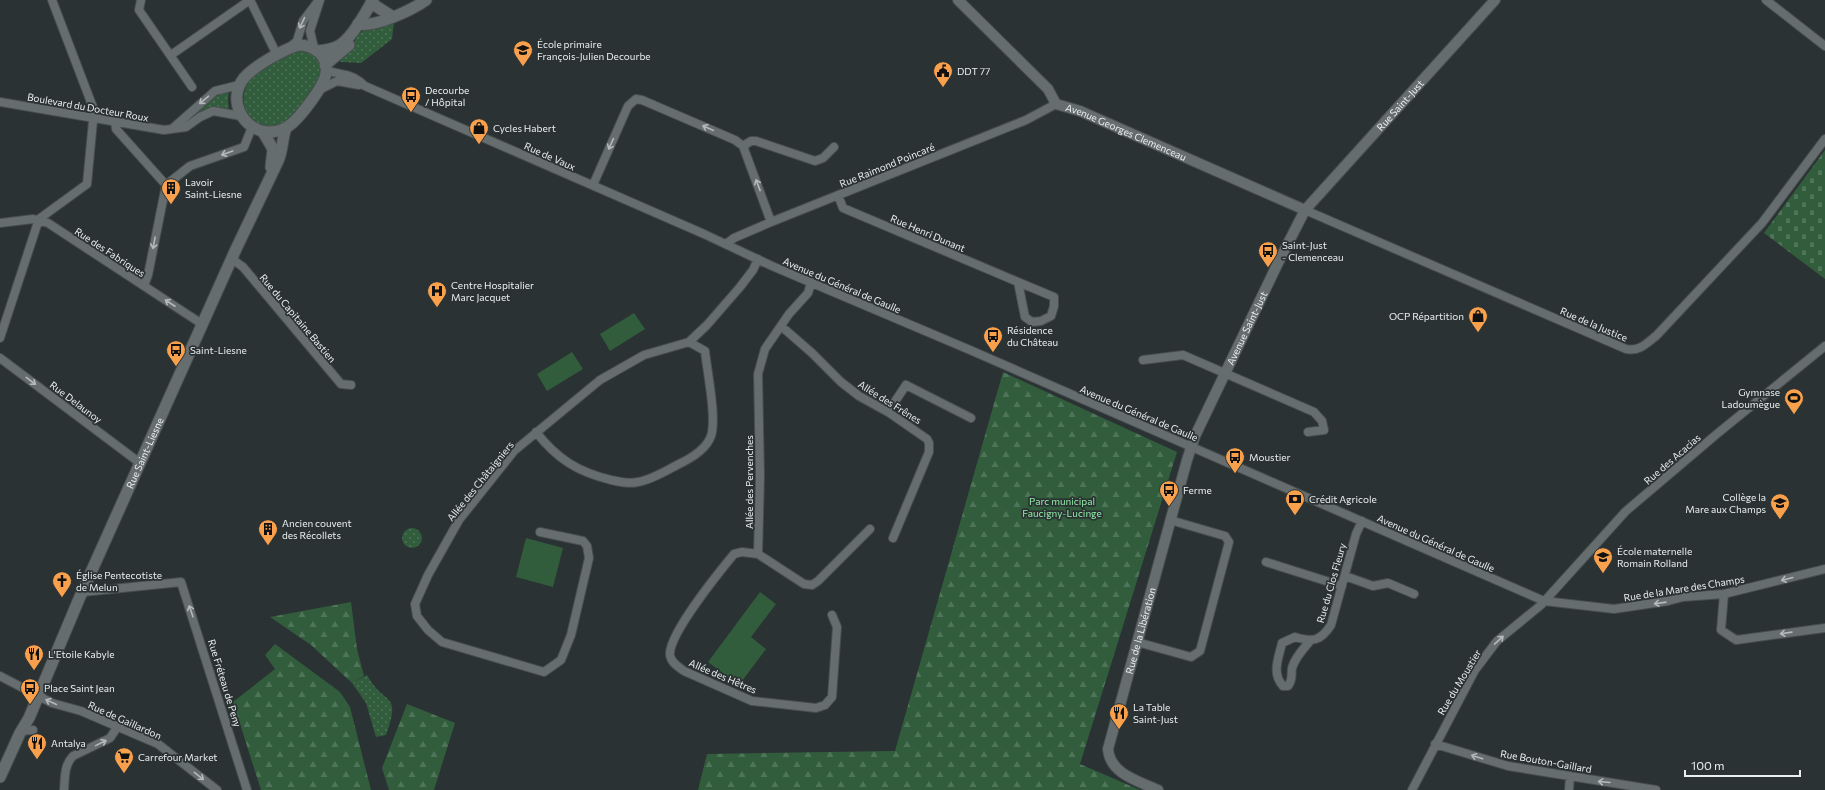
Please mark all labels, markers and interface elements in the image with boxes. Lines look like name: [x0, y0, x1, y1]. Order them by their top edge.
one-way arrow: [298, 17, 305, 29]
place label: École primaire François-Julien Decourbe: [537, 38, 651, 62]
school or university icon: École primaire François-Julien Decourbe: [512, 39, 534, 67]
public building icon: DDT 77: [932, 60, 954, 88]
place label: DDT 77: [957, 65, 990, 77]
street label: Rue Saint-Just: [1374, 77, 1426, 133]
place label: Decourbe / Hôpital: [425, 84, 469, 108]
bus stop icon: Decourbe / Hôpital: [400, 85, 422, 113]
street label: Boulevard du Docteur Roux: [26, 90, 150, 124]
one-way arrow: [199, 95, 209, 104]
street label: Avenue Georges Clemenceau: [1064, 101, 1188, 163]
shop icon: Cycles Habert: [468, 117, 490, 145]
place label: Cycles Habert: [493, 122, 556, 134]
one-way arrow: [703, 124, 715, 131]
one-way arrow: [607, 137, 614, 149]
street label: Rue de Vaux: [523, 139, 578, 173]
street label: Rue Raimond Poincaré: [838, 140, 936, 190]
one-way arrow: [221, 150, 234, 157]
place label: Lavoir Saint-Liesne: [185, 176, 242, 200]
building icon: Lavoir Saint-Liesne: [160, 177, 182, 205]
one-way arrow: [753, 180, 761, 192]
street label: Rue Henri Dunant: [889, 212, 967, 254]
street label: Rue des Fabriques: [73, 225, 148, 279]
one-way arrow: [150, 237, 158, 250]
place label: Saint-Just - Clemenceau: [1282, 239, 1344, 263]
bus stop icon: Saint-Just - Clemenceau: [1257, 240, 1279, 268]
street label: Avenue du Général de Gaulle: [781, 255, 903, 315]
street label: Rue du Capitaine Bastien: [257, 271, 339, 365]
place label: Centre Hospitalier Marc Jacquet: [451, 279, 534, 303]
hospital icon: Centre Hospitalier Marc Jacquet: [426, 280, 448, 308]
street label: Avenue Saint-Just: [1224, 289, 1270, 367]
one-way arrow: [164, 299, 175, 307]
street label: Rue de la Justice: [1559, 304, 1629, 344]
shop icon: OCP Répartition: [1467, 305, 1489, 333]
place label: OCP Répartition: [1389, 310, 1464, 322]
place label: Résidence du Château: [1007, 324, 1058, 348]
bus stop icon: Résidence du Château: [982, 325, 1004, 353]
bus stop icon: Saint-Liesne: [165, 339, 187, 367]
place label: Saint-Liesne: [190, 344, 247, 356]
one-way arrow: [26, 377, 37, 385]
street label: Allée des Frênes: [856, 378, 924, 426]
street label: Rue Delaunoy: [48, 379, 104, 425]
street label: Avenue du Général de Gaulle: [1078, 383, 1200, 443]
place label: Gymnase Ladoumègue: [1721, 386, 1780, 410]
sports icon: Gymnase Ladoumègue: [1783, 387, 1805, 415]
street label: Rue Saint-Liesne: [123, 416, 166, 490]
street label: Rue des Acacias: [1641, 431, 1703, 487]
street label: Allée des Pervenches: [743, 435, 755, 529]
street label: Allée des Châtaigniers: [444, 438, 516, 523]
bus stop icon: Moustier: [1224, 446, 1246, 474]
place label: Moustier: [1249, 451, 1291, 463]
bus stop icon: Ferme: [1158, 479, 1180, 507]
place label: Ferme: [1183, 484, 1212, 496]
bank icon: Crédit Agricole: [1284, 488, 1306, 516]
place label: Collège la Mare aux Champs: [1685, 491, 1766, 515]
school or university icon: Collège la Mare aux Champs: [1769, 492, 1791, 520]
place label: Crédit Agricole: [1309, 493, 1377, 505]
park label: Parc municipal Faucigny-Lucinge: [1022, 495, 1102, 519]
street label: Avenue du Général de Gaulle: [1375, 512, 1497, 574]
place label: Ancien couvent des Récollets: [282, 517, 352, 541]
building icon: Ancien couvent des Récollets: [257, 518, 279, 546]
street label: Rue du Clos Fleury: [1314, 542, 1348, 624]
place label: École maternelle Romain Rolland: [1617, 545, 1692, 569]
school or university icon: École maternelle Romain Rolland: [1592, 546, 1614, 574]
place label: Église Pentecotiste de Melun: [76, 569, 162, 593]
church icon: Église Pentecotiste de Melun: [51, 570, 73, 598]
street label: Rue de la Mare des Champs: [1623, 572, 1746, 603]
one-way arrow: [1781, 576, 1794, 583]
street label: Rue de la Libération: [1123, 586, 1158, 675]
one-way arrow: [1654, 599, 1667, 607]
one-way arrow: [187, 604, 194, 617]
one-way arrow: [1780, 629, 1793, 637]
one-way arrow: [1494, 636, 1504, 645]
street label: Rue Fréteau de Peny: [206, 638, 244, 728]
restaurant icon: L'Etoile Kabyle: [23, 643, 45, 671]
street label: Rue du Moustier: [1435, 647, 1483, 717]
place label: L'Etoile Kabyle: [48, 648, 115, 660]
street label: Allée des Hêtres: [687, 656, 759, 696]
bus stop icon: Place Saint Jean: [19, 677, 41, 705]
place label: Place Saint Jean: [44, 682, 115, 694]
one-way arrow: [45, 698, 57, 705]
street label: Rue de Gaillardon: [86, 698, 164, 742]
place label: La Table Saint-Just: [1133, 701, 1178, 725]
restaurant icon: La Table Saint-Just: [1108, 702, 1130, 730]
restaurant icon: Antalya: [26, 732, 48, 760]
place label: Antalya: [51, 737, 86, 749]
one-way arrow: [94, 739, 106, 746]
supermarket icon: Carrefour Market: [113, 746, 135, 774]
street label: Rue Bouton-Gaillard: [1499, 747, 1593, 775]
place label: Carrefour Market: [138, 751, 217, 763]
scale bar: [1685, 752, 1800, 778]
one-way arrow: [1470, 753, 1483, 760]
text: 100 m: [1691, 758, 1725, 772]
one-way arrow: [193, 771, 204, 780]
one-way arrow: [1598, 778, 1611, 785]

